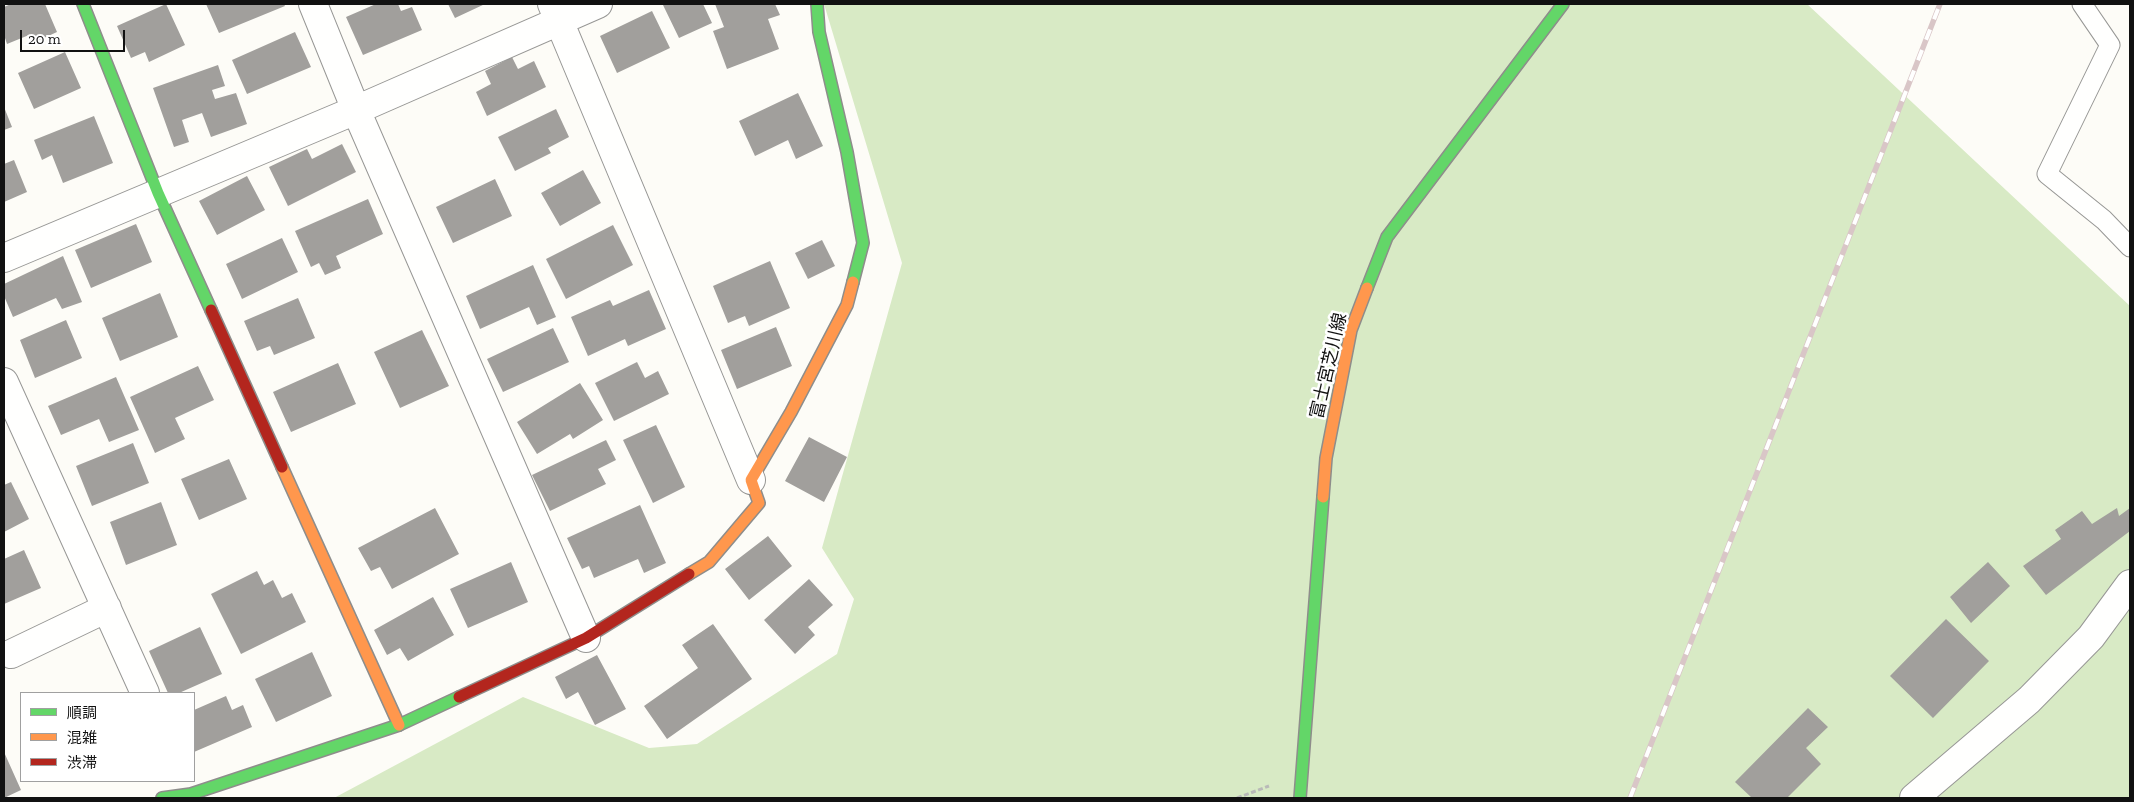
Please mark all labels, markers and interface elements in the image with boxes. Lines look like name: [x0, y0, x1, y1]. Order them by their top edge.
scale bar: [22, 20, 128, 52]
text: 20 m: [28, 30, 61, 48]
street label: 富士宮芝川線: [1306, 311, 1352, 421]
legend: [20, 692, 195, 782]
text: 順調: [67, 704, 97, 722]
text: 混雑: [67, 729, 97, 747]
text: 渋滞: [67, 754, 97, 772]

